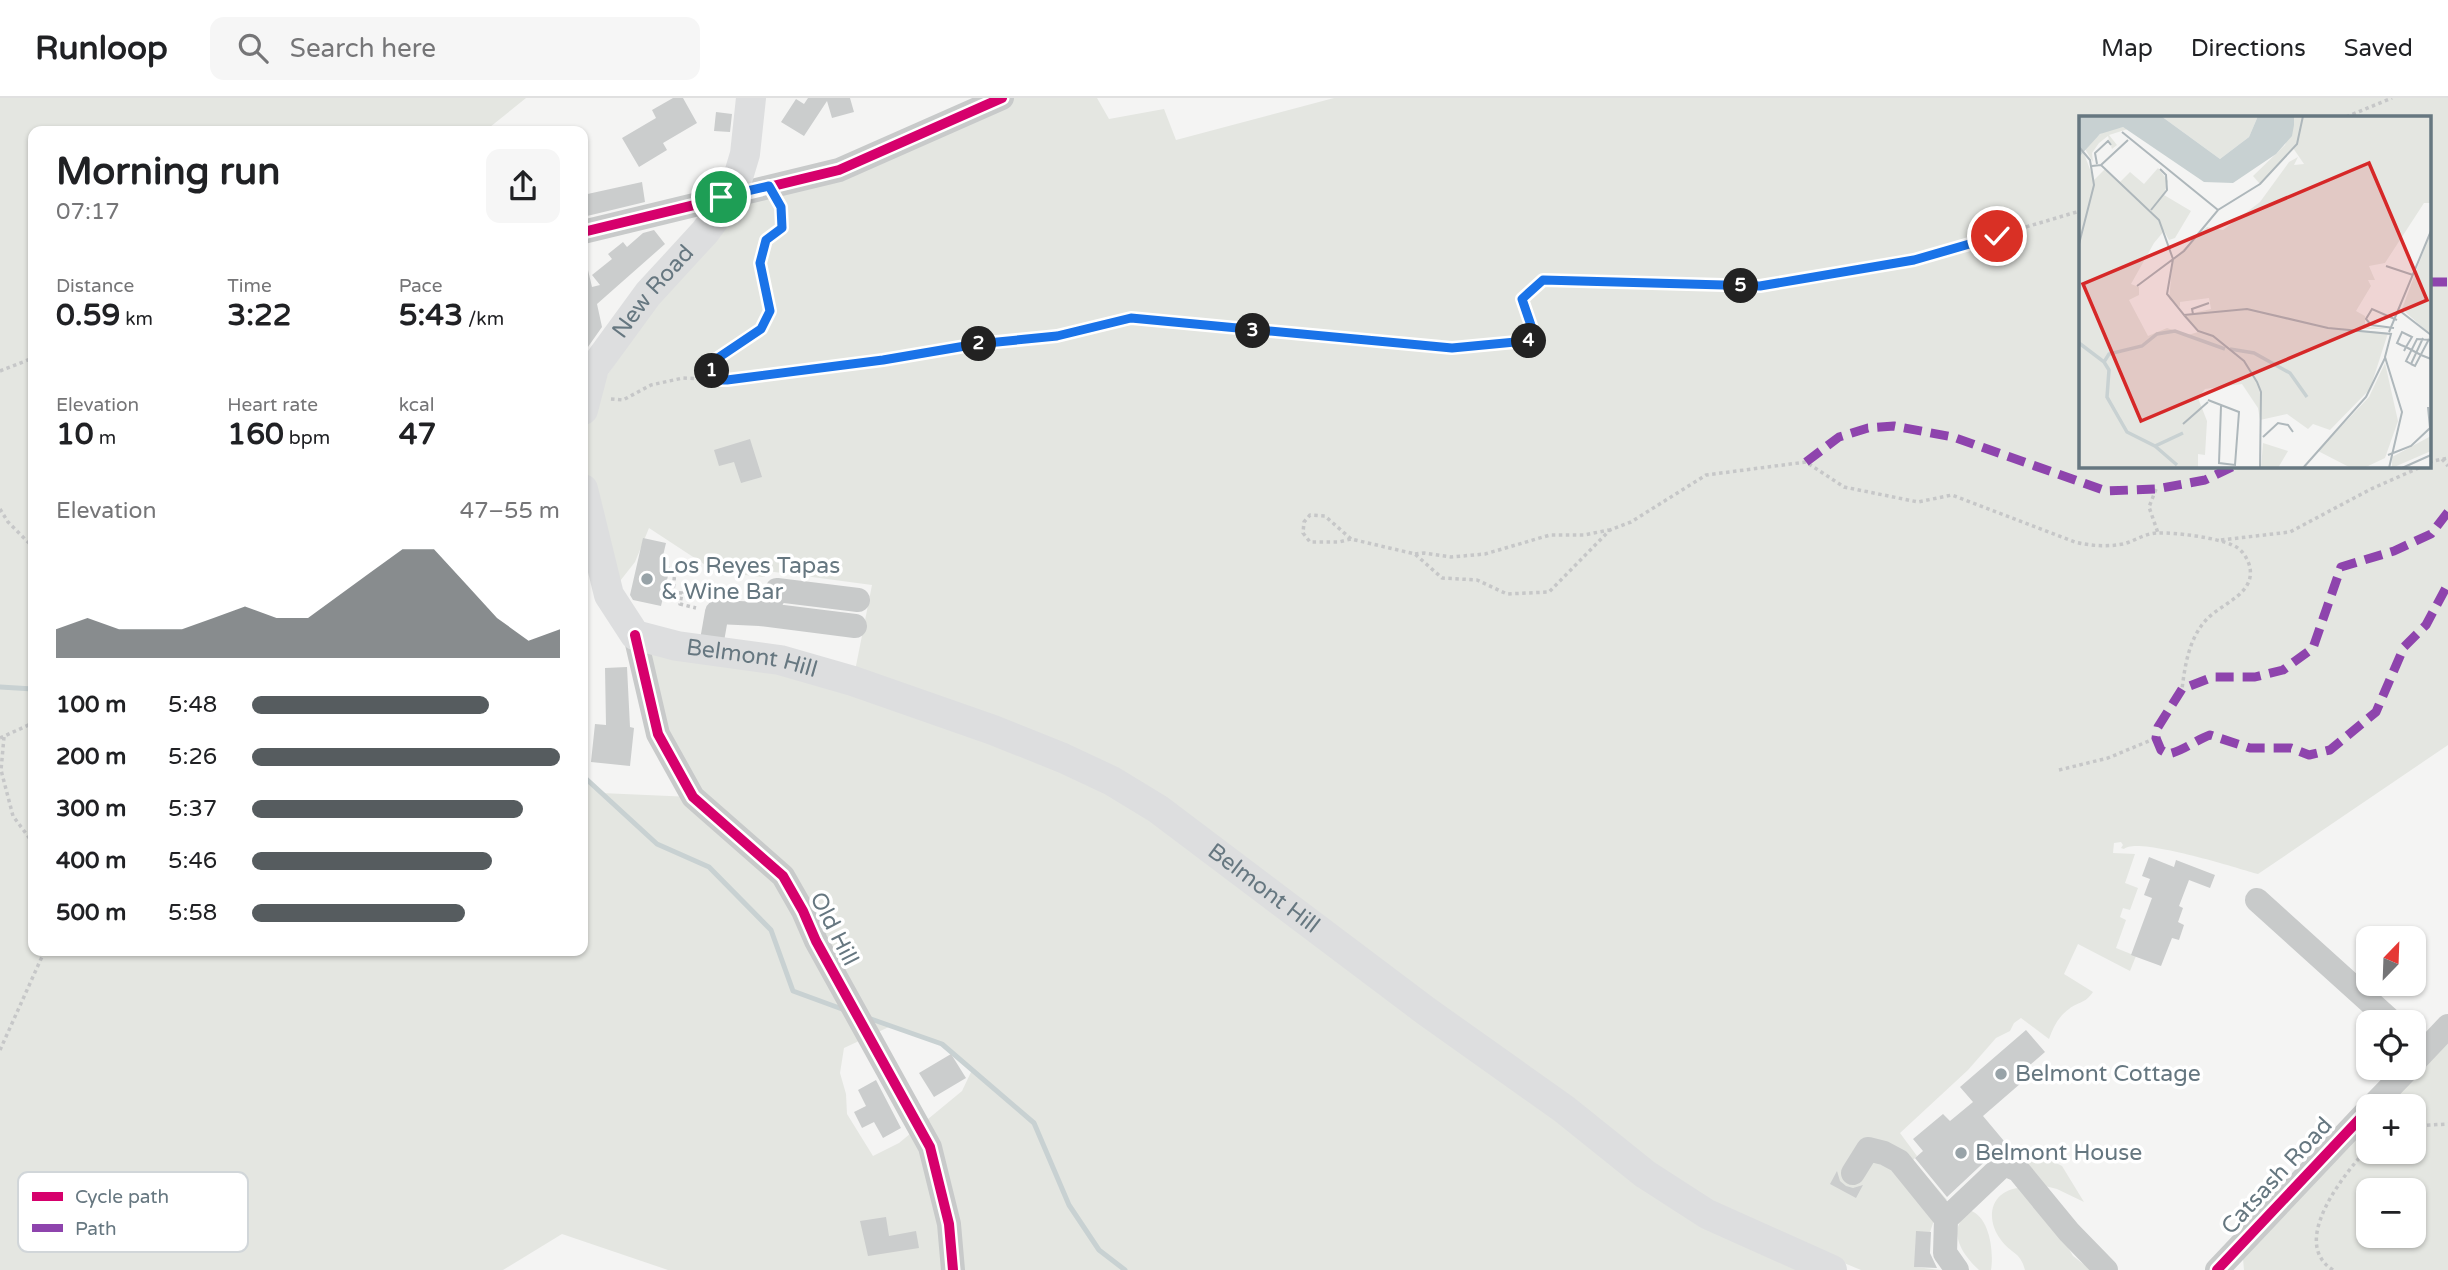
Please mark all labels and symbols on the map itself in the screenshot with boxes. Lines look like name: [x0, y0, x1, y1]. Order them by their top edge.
inset map: [2079, 116, 2430, 467]
pin: [691, 167, 751, 227]
pin: [1967, 206, 2027, 266]
street label: New Road: [606, 239, 700, 344]
pin: 5: [1724, 268, 1758, 304]
pin: 3: [1236, 314, 1270, 348]
pin: 4: [1512, 324, 1546, 358]
pin: 2: [962, 327, 996, 362]
pin: 1: [694, 354, 730, 388]
place label: Los Reyes Tapas & Wine Bar: [661, 552, 840, 606]
marker: Los Reyes Tapas & Wine Bar: [639, 571, 655, 587]
street label: Belmont Hill: [684, 633, 820, 684]
street label: Belmont Hill: [1202, 837, 1325, 940]
street label: Old Hill: [804, 887, 864, 971]
north arrow: [2356, 926, 2426, 996]
place label: Belmont Cottage: [2015, 1060, 2201, 1088]
marker: Belmont Cottage: [1993, 1066, 2009, 1082]
street label: Catsash Road: [2216, 1112, 2338, 1240]
place label: Belmont House: [1975, 1139, 2142, 1167]
marker: Belmont House: [1953, 1145, 1969, 1161]
legend: [18, 1172, 248, 1252]
text: Cycle path: [75, 1186, 169, 1208]
text: Path: [75, 1218, 117, 1240]

